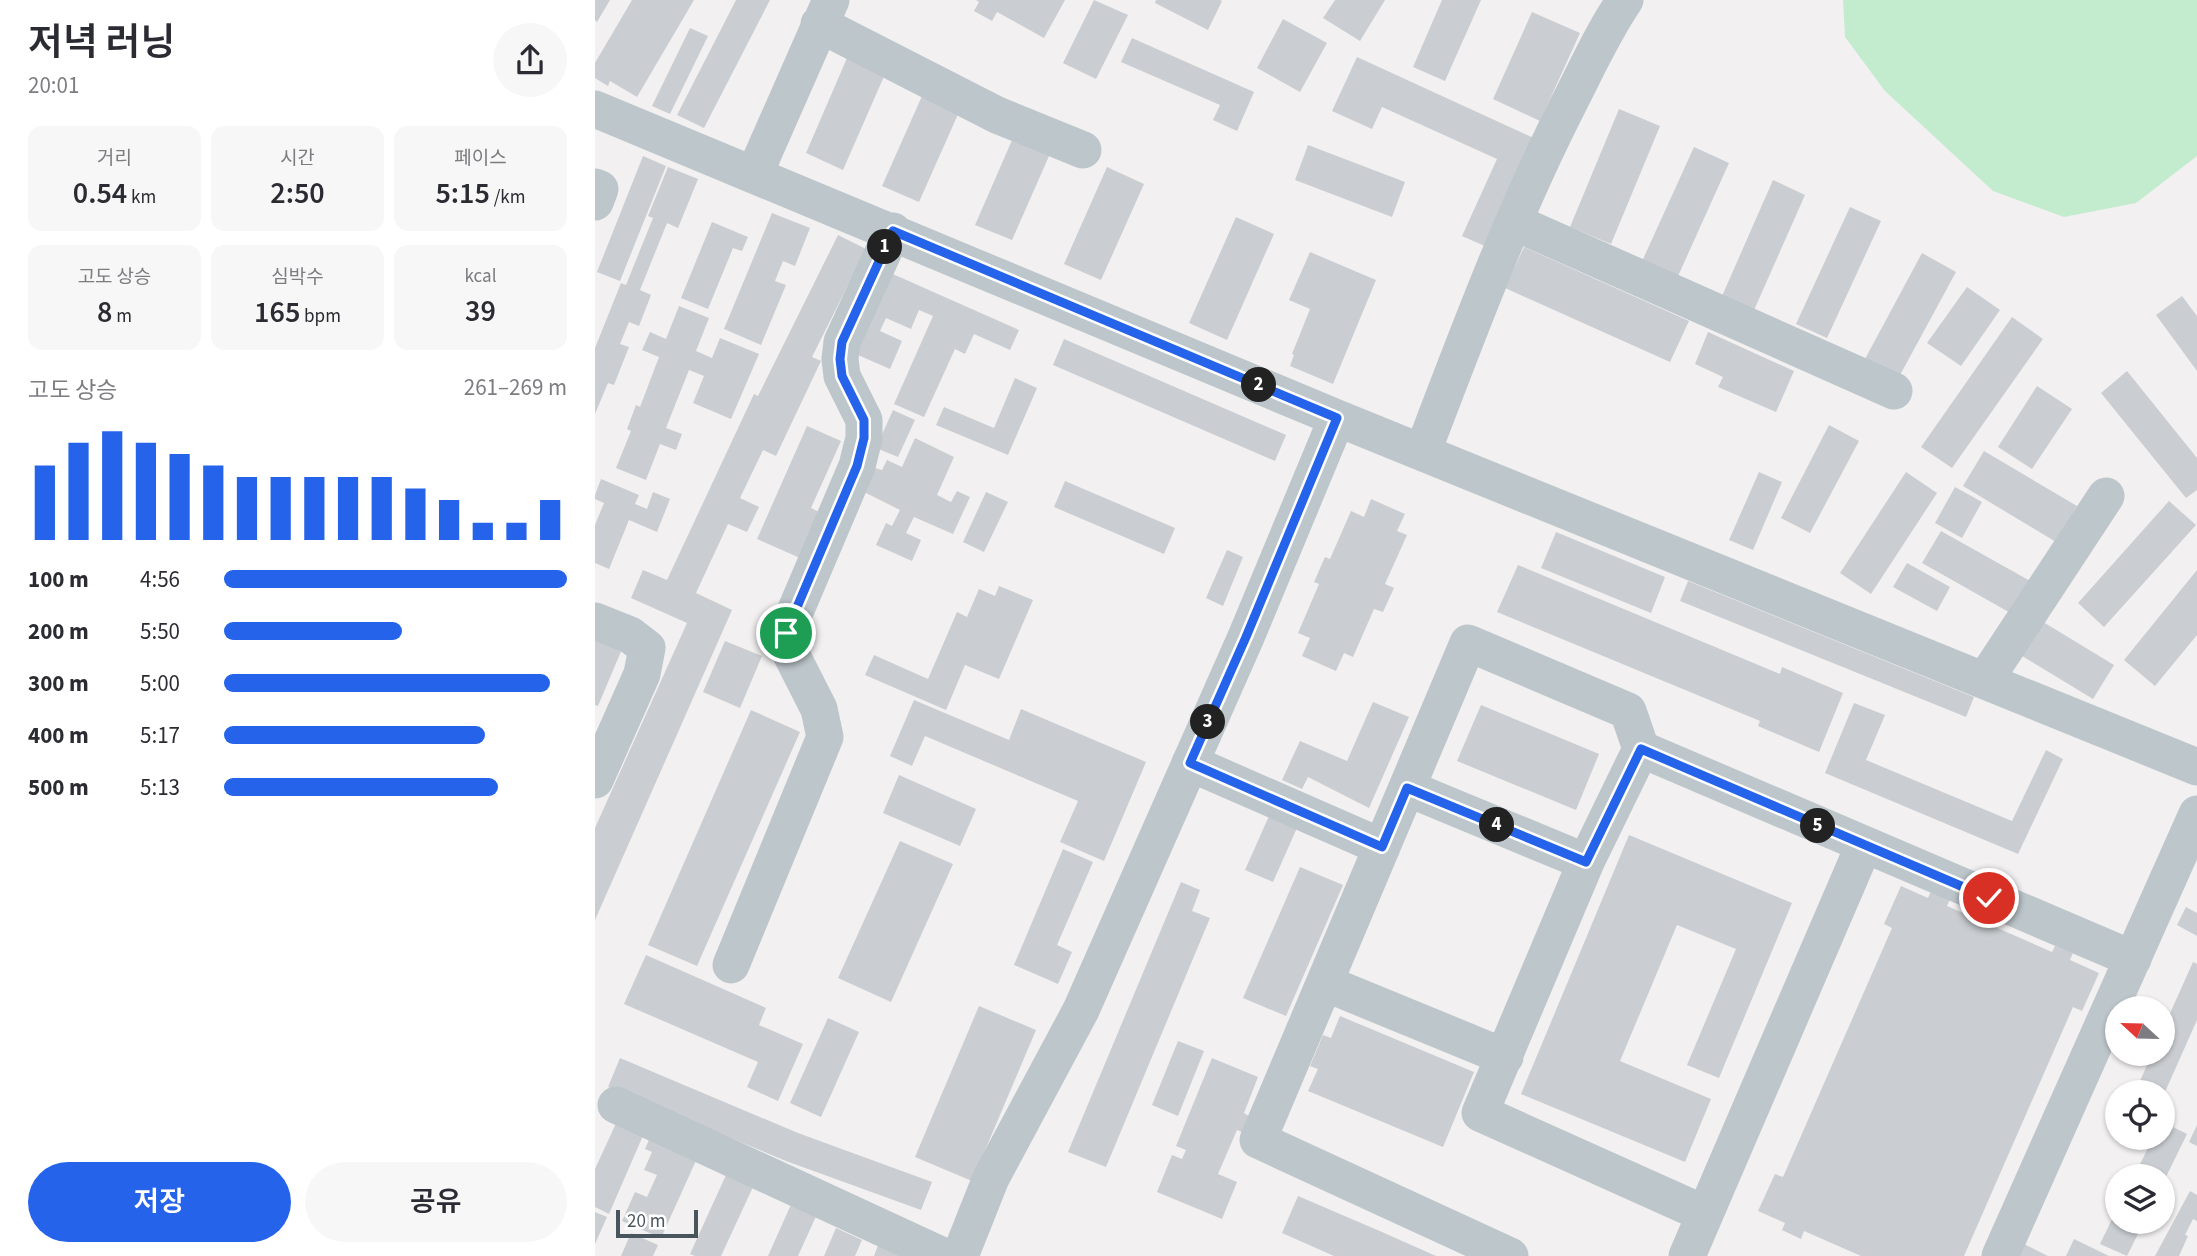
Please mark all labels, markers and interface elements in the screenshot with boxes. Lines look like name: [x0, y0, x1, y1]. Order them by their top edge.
text: 저녁 러닝: [28, 16, 175, 70]
button: share: [493, 23, 567, 97]
text: 20:01: [28, 69, 79, 102]
text: 거리: [97, 145, 132, 172]
text: 시간: [280, 145, 315, 172]
text: 페이스: [454, 145, 507, 172]
text: 0.54: [73, 172, 127, 215]
text: 2:50: [270, 172, 325, 215]
text: 5:15: [435, 172, 490, 215]
text: km: [127, 184, 156, 211]
text: /km: [490, 184, 526, 211]
pin: 1: [867, 230, 903, 264]
text: 1: [879, 233, 890, 260]
text: kcal: [465, 263, 496, 290]
text: 고도 상승: [78, 264, 151, 291]
text: 심박수: [271, 264, 324, 291]
text: 39: [465, 290, 496, 333]
text: 8: [97, 291, 112, 334]
text: 165: [254, 291, 300, 334]
text: m: [112, 303, 132, 330]
text: bpm: [300, 303, 341, 330]
pin: 2: [1241, 368, 1277, 402]
text: 261–269 m: [464, 371, 567, 404]
text: 2: [1253, 371, 1264, 398]
text: 고도 상승: [28, 374, 117, 407]
text: 100 m: [28, 563, 89, 596]
text: 4:56: [140, 563, 180, 596]
pin: [756, 603, 816, 663]
icon: arrive: [767, 614, 805, 652]
text: 200 m: [28, 615, 89, 648]
text: 5:50: [140, 615, 180, 648]
text: 300 m: [28, 667, 89, 700]
text: 5:00: [140, 667, 180, 700]
pin: 3: [1191, 704, 1225, 740]
text: 3: [1202, 708, 1213, 735]
text: 400 m: [28, 719, 89, 752]
text: 5:17: [140, 719, 180, 752]
text: 500 m: [28, 771, 89, 804]
text: 5:13: [140, 771, 180, 804]
pin: 4: [1479, 808, 1515, 842]
pin: 5: [1801, 808, 1835, 844]
text: 4: [1491, 811, 1502, 838]
text: 5: [1812, 812, 1823, 839]
pin: [1959, 868, 2019, 928]
icon: check: [1970, 879, 2008, 917]
north arrow: [2105, 996, 2175, 1066]
map controls: [2105, 996, 2175, 1234]
button: locate: [2105, 1080, 2175, 1150]
button: 저장: [28, 1162, 291, 1242]
button: 공유: [305, 1162, 567, 1242]
button: layers: [2105, 1164, 2175, 1234]
scale bar: [616, 1207, 698, 1239]
text: 20 m: [627, 1208, 665, 1235]

